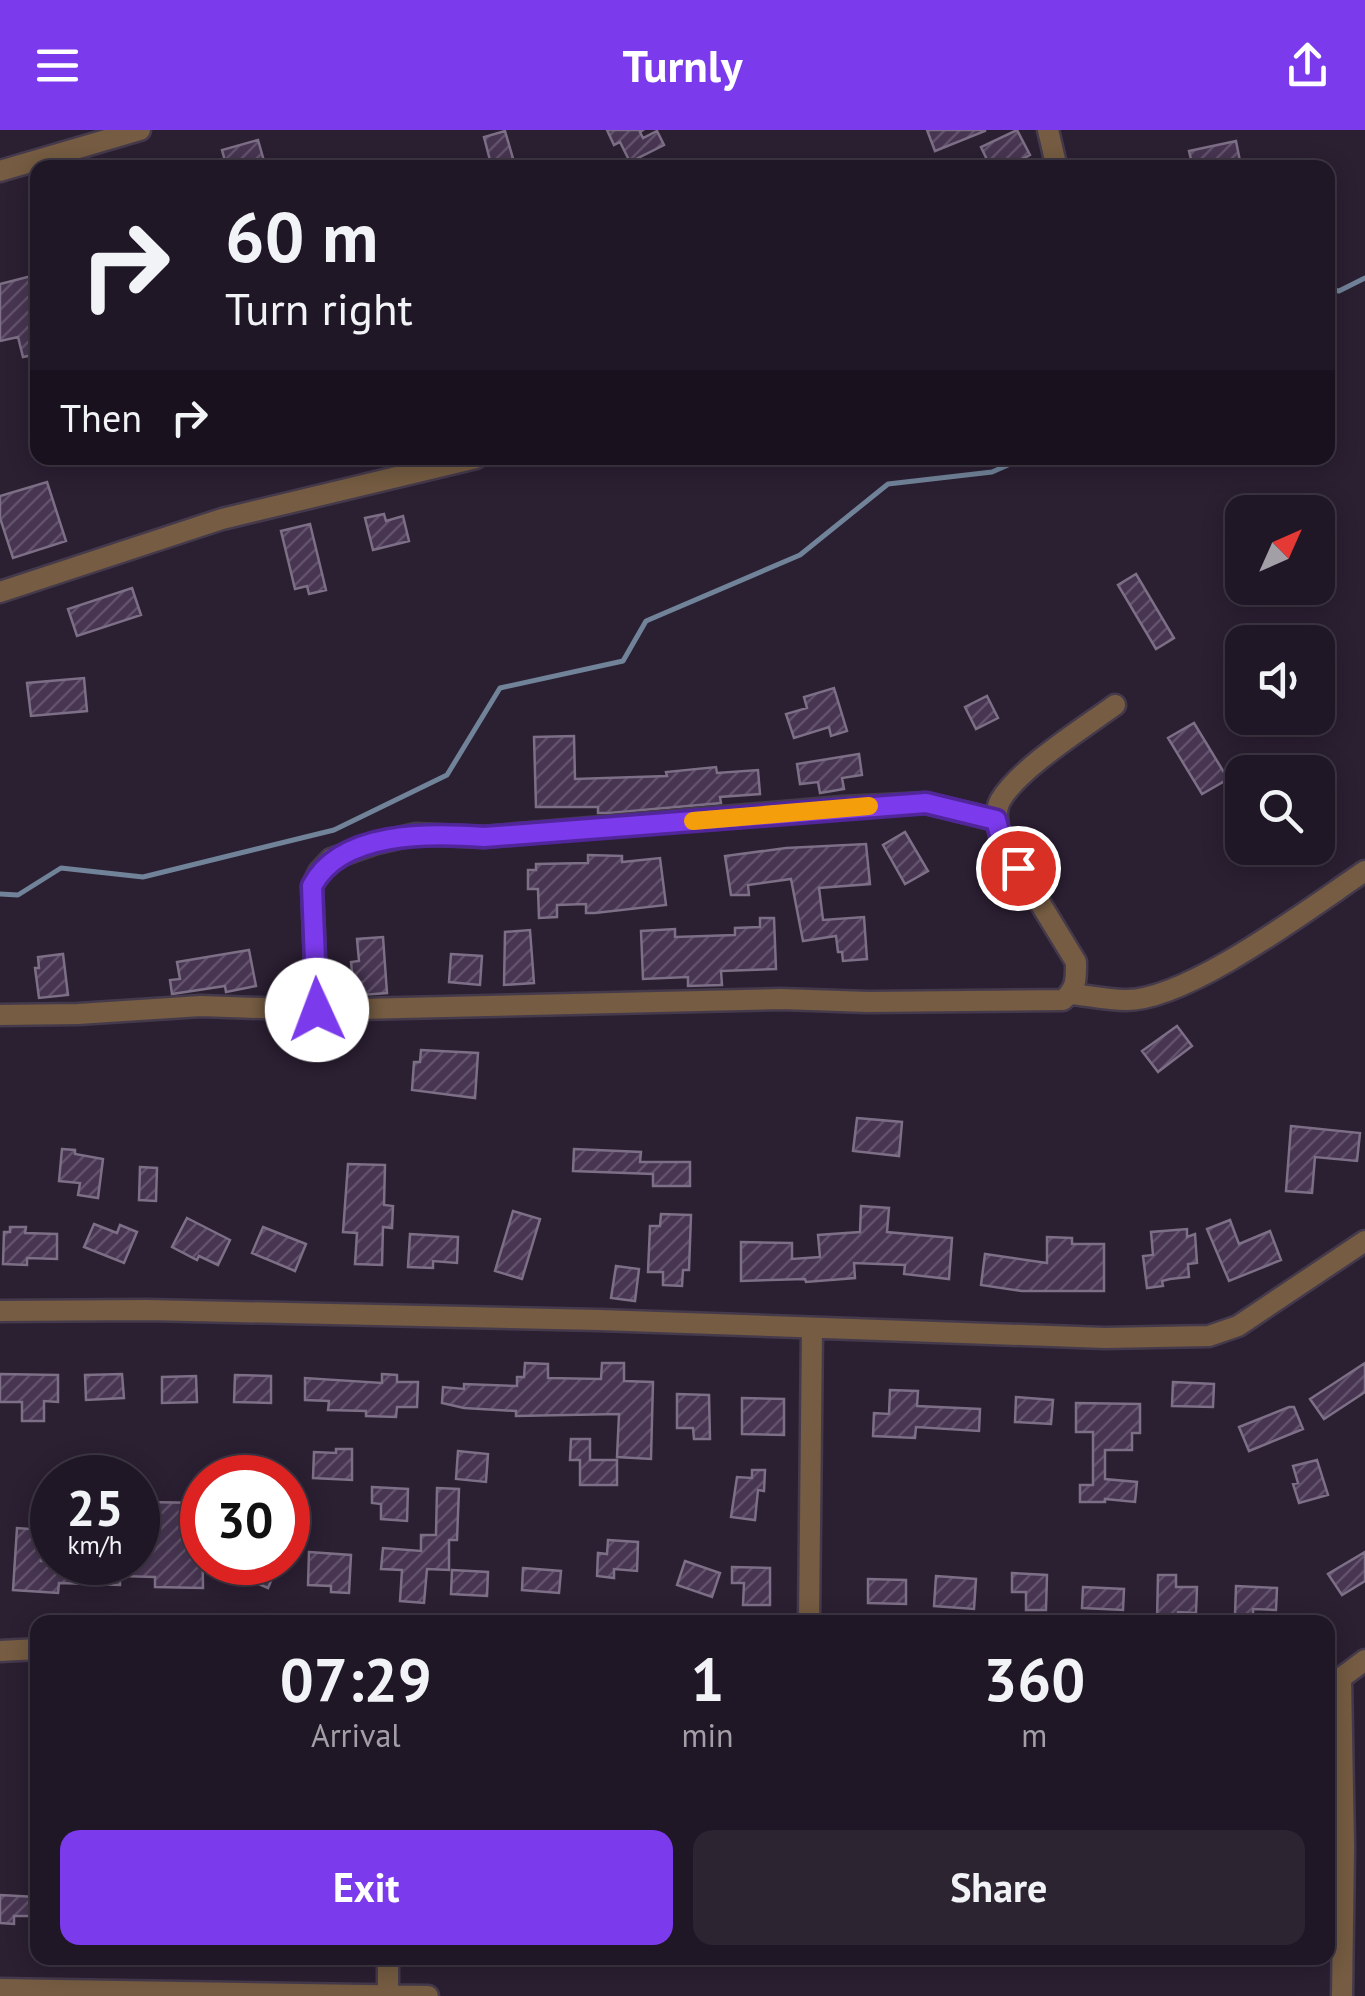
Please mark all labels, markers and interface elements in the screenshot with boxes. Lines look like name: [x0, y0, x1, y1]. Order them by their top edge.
text: Turnly: [622, 36, 743, 94]
icon: menu: [30, 38, 85, 93]
icon: share: [1280, 38, 1335, 93]
text: 60 m: [225, 191, 378, 281]
icon: right: [60, 200, 190, 330]
text: Turn right: [225, 279, 413, 337]
icon: right: [162, 390, 217, 445]
text: Then: [60, 393, 142, 442]
north arrow: [1225, 495, 1335, 605]
map controls: [1225, 495, 1335, 865]
button: sound: [1225, 625, 1335, 735]
button: search: [1225, 755, 1335, 865]
pin: [976, 826, 1061, 911]
icon: arrive: [991, 841, 1046, 896]
position arrow: [265, 958, 369, 1062]
speed limit sign: 30: [180, 1455, 310, 1585]
text: 25: [67, 1475, 123, 1540]
text: km/h: [68, 1529, 122, 1561]
text: 07:29: [280, 1640, 432, 1718]
text: 1: [691, 1640, 725, 1718]
text: 360: [983, 1640, 1085, 1718]
text: Arrival: [311, 1714, 401, 1756]
text: min: [682, 1714, 734, 1756]
text: m: [1021, 1714, 1047, 1756]
button: Exit: [60, 1830, 673, 1945]
button: Share: [693, 1830, 1305, 1945]

